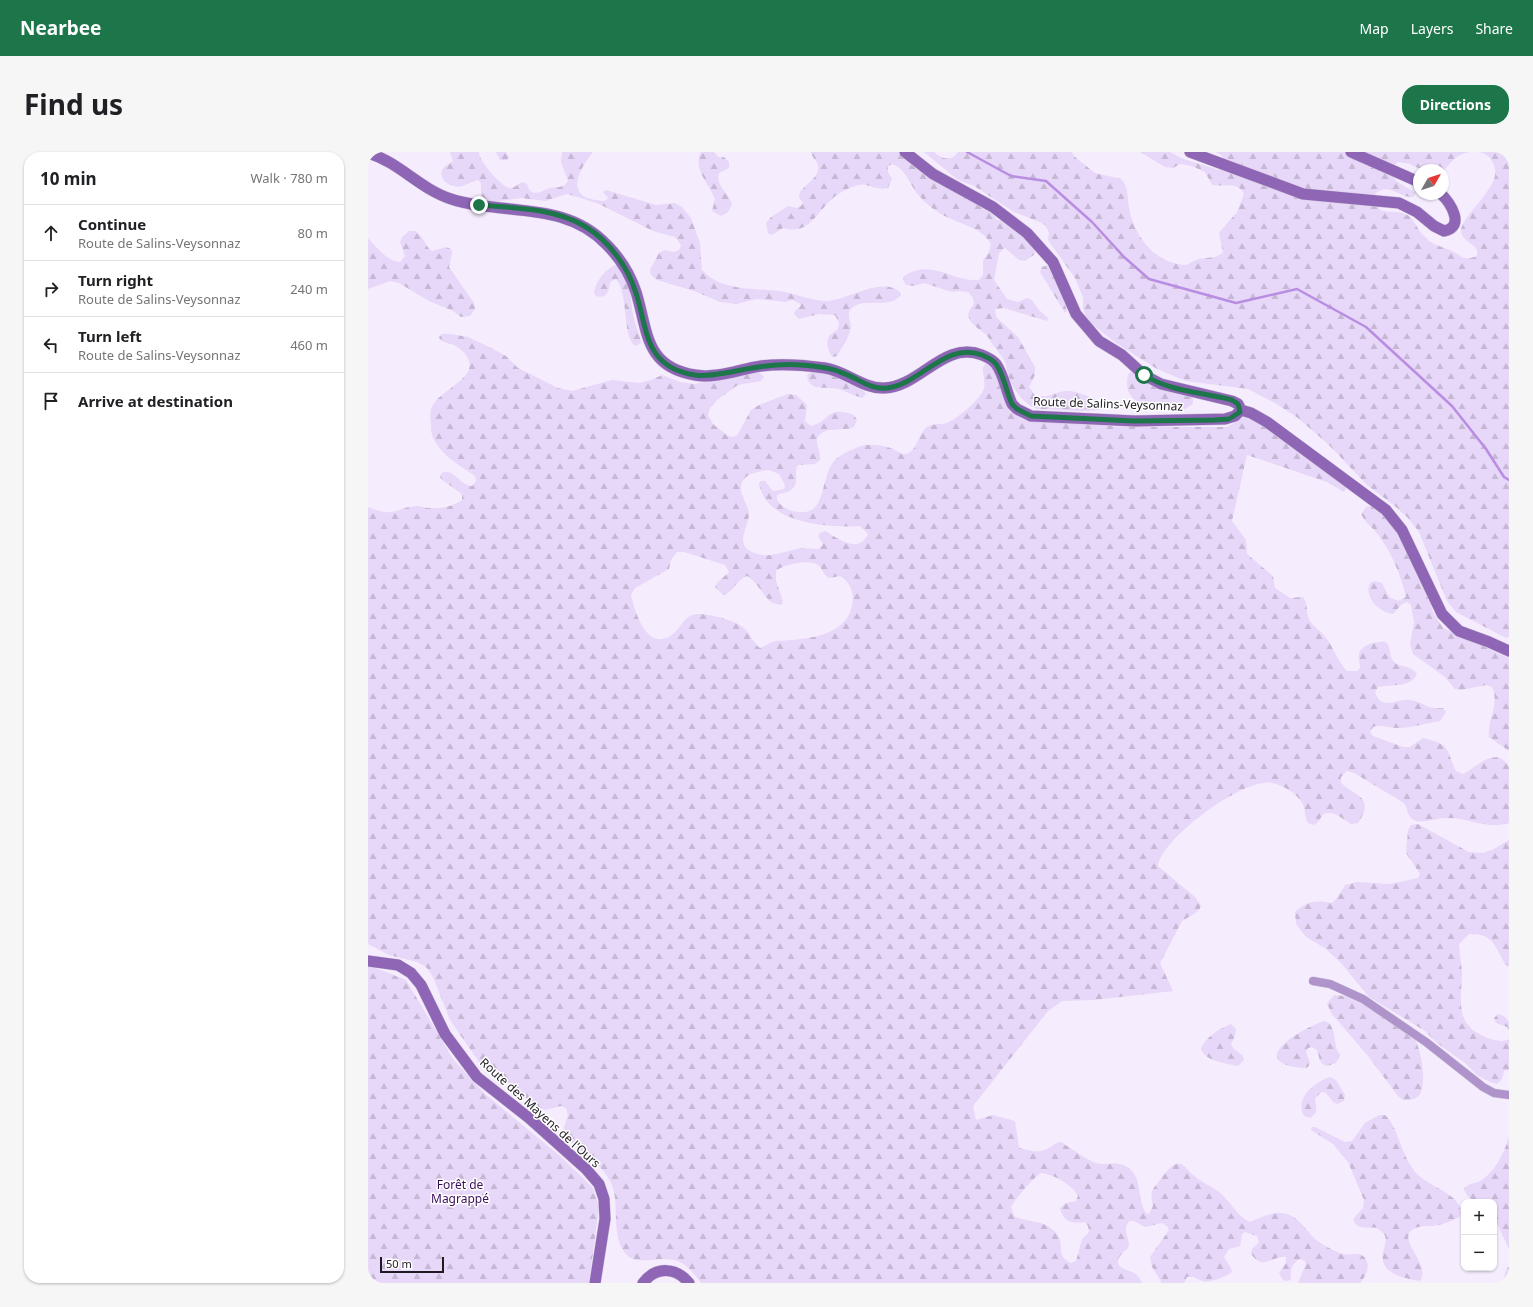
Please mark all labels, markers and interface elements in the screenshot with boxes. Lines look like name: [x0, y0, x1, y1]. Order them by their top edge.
text: Nearbee: [20, 15, 101, 41]
text: Map: [1360, 19, 1389, 38]
text: Layers: [1411, 19, 1453, 38]
text: Share: [1475, 19, 1513, 38]
text: Find us: [24, 85, 123, 123]
button: Directions: [1402, 85, 1509, 124]
north arrow: [1413, 164, 1449, 200]
text: 10 min: [40, 167, 97, 190]
text: Walk · 780 m: [250, 169, 328, 187]
route end: [470, 196, 488, 214]
text: Continue: [78, 214, 146, 234]
icon: ahead: [40, 222, 62, 244]
text: 80 m: [298, 224, 328, 242]
text: Route de Salins-Veysonnaz: [78, 234, 241, 252]
text: Turn right: [78, 270, 153, 290]
icon: right: [40, 278, 62, 300]
text: 240 m: [290, 280, 328, 298]
text: Route de Salins-Veysonnaz: [78, 290, 241, 308]
text: Turn left: [78, 326, 142, 346]
icon: left: [40, 334, 62, 356]
text: 460 m: [290, 336, 328, 354]
text: Route de Salins-Veysonnaz: [78, 346, 241, 364]
route start: [1135, 366, 1153, 384]
icon: arrive: [40, 390, 62, 412]
text: Arrive at destination: [78, 391, 233, 411]
street label: Route de Salins-Veysonnaz: [1033, 392, 1184, 415]
street label: Route des Mayens de l'Ours: [476, 1054, 604, 1172]
park label: Forêt de Magrappé: [431, 1176, 489, 1207]
map controls: [1461, 1199, 1497, 1271]
button: +: [1461, 1199, 1497, 1235]
button: −: [1461, 1235, 1497, 1271]
scale bar: [380, 1255, 444, 1274]
text: 50 m: [386, 1256, 412, 1271]

